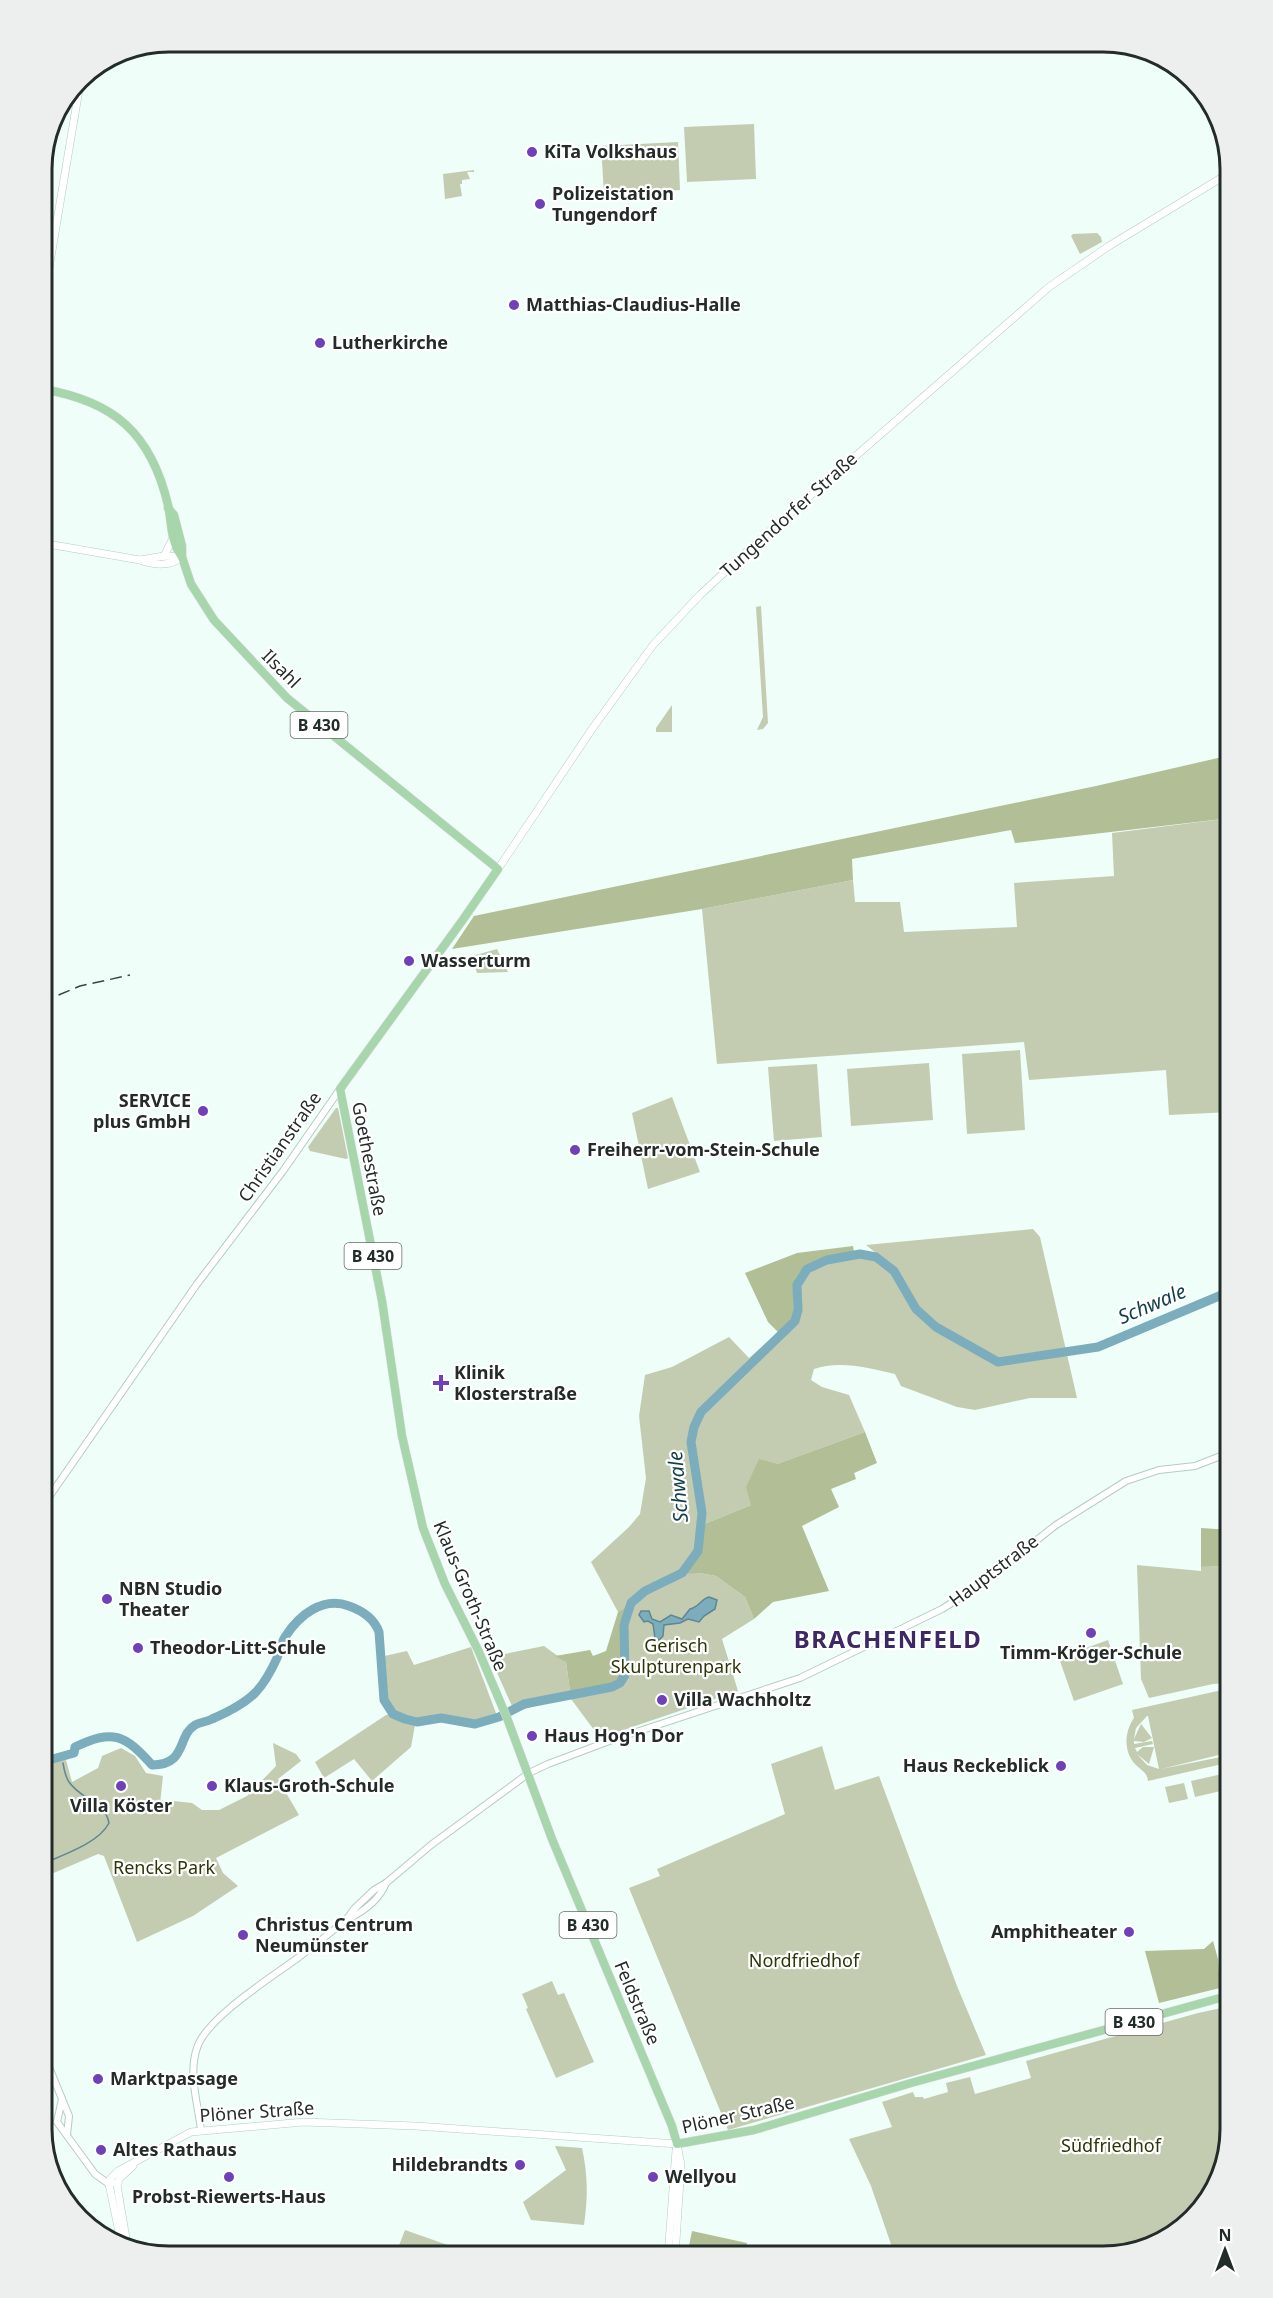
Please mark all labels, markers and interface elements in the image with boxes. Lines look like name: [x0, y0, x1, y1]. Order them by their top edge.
place label: KiTa Volkshaus: [544, 139, 677, 163]
marker: KiTa Volkshaus: [525, 145, 539, 159]
place label: Polizeistation Tungendorf: [552, 181, 674, 226]
marker: Polizeistation Tungendorf: [533, 197, 547, 211]
place label: Matthias-Claudius-Halle: [526, 292, 741, 316]
marker: Matthias-Claudius-Halle: [507, 298, 521, 312]
place label: Lutherkirche: [332, 330, 448, 354]
marker: Lutherkirche: [313, 336, 327, 350]
street label: Tungendorfer Straße: [715, 446, 862, 582]
street label: Ilsahl: [257, 644, 306, 693]
road number: B 430: [290, 712, 348, 738]
place label: Wasserturm: [421, 948, 531, 972]
marker: Wasserturm: [402, 954, 416, 968]
street label: Christianstraße: [232, 1087, 326, 1206]
place label: SERVICE plus GmbH: [93, 1088, 191, 1133]
street label: Goethestraße: [347, 1100, 393, 1218]
marker: SERVICE plus GmbH: [196, 1104, 210, 1118]
place label: Freiherr-vom-Stein-Schule: [587, 1137, 820, 1161]
marker: Freiherr-vom-Stein-Schule: [568, 1143, 582, 1157]
road number: B 430: [344, 1243, 401, 1269]
water label: Schwale: [1114, 1277, 1190, 1330]
place label: Klinik Klosterstraße: [454, 1360, 577, 1405]
marker: Klinik Klosterstraße: [432, 1374, 450, 1392]
water label: Schwale: [661, 1450, 694, 1524]
street label: Klaus-Groth-Straße: [428, 1517, 513, 1674]
street label: Hauptstraße: [944, 1529, 1043, 1612]
place label: NBN Studio Theater: [119, 1576, 222, 1621]
marker: NBN Studio Theater: [100, 1592, 114, 1606]
district label: BRACHENFELD: [794, 1622, 982, 1655]
marker: Timm-Kröger-Schule: [1084, 1626, 1098, 1640]
park label: Gerisch Skulpturenpark: [611, 1633, 742, 1678]
place label: Theodor-Litt-Schule: [150, 1635, 326, 1659]
place label: Timm-Kröger-Schule: [1000, 1640, 1182, 1664]
marker: Theodor-Litt-Schule: [131, 1641, 145, 1655]
place label: Villa Wachholtz: [674, 1687, 811, 1711]
marker: Villa Wachholtz: [655, 1693, 669, 1707]
place label: Haus Hog'n Dor: [544, 1723, 683, 1747]
marker: Haus Hog'n Dor: [525, 1729, 539, 1743]
place label: Haus Reckeblick: [903, 1753, 1050, 1777]
marker: Haus Reckeblick: [1054, 1759, 1068, 1773]
place label: Klaus-Groth-Schule: [224, 1773, 395, 1797]
marker: Villa Köster: [114, 1779, 128, 1793]
marker: Klaus-Groth-Schule: [205, 1779, 219, 1793]
place label: Villa Köster: [70, 1793, 172, 1817]
park label: Rencks Park: [113, 1855, 215, 1879]
place label: Christus Centrum Neumünster: [255, 1912, 413, 1957]
road number: B 430: [560, 1912, 616, 1938]
place label: Amphitheater: [991, 1919, 1117, 1943]
marker: Amphitheater: [1122, 1925, 1136, 1939]
marker: Christus Centrum Neumünster: [236, 1928, 250, 1942]
park label: Nordfriedhof: [749, 1948, 860, 1972]
street label: Feldstraße: [609, 1957, 666, 2048]
road number: B 430: [1106, 2009, 1162, 2035]
place label: Marktpassage: [110, 2066, 238, 2090]
marker: Marktpassage: [91, 2072, 105, 2086]
street label: Plöner Straße: [679, 2089, 796, 2139]
street label: Plöner Straße: [199, 2095, 315, 2127]
park label: Südfriedhof: [1061, 2133, 1162, 2157]
place label: Altes Rathaus: [113, 2137, 237, 2161]
marker: Altes Rathaus: [94, 2143, 108, 2157]
place label: Hildebrandts: [392, 2152, 508, 2176]
marker: Hildebrandts: [513, 2158, 527, 2172]
place label: Wellyou: [665, 2164, 737, 2188]
marker: Probst-Riewerts-Haus: [222, 2170, 236, 2184]
marker: Wellyou: [646, 2170, 660, 2184]
place label: Probst-Riewerts-Haus: [132, 2184, 326, 2208]
north arrow: [1195, 2220, 1255, 2280]
text: N: [1218, 2224, 1232, 2246]

